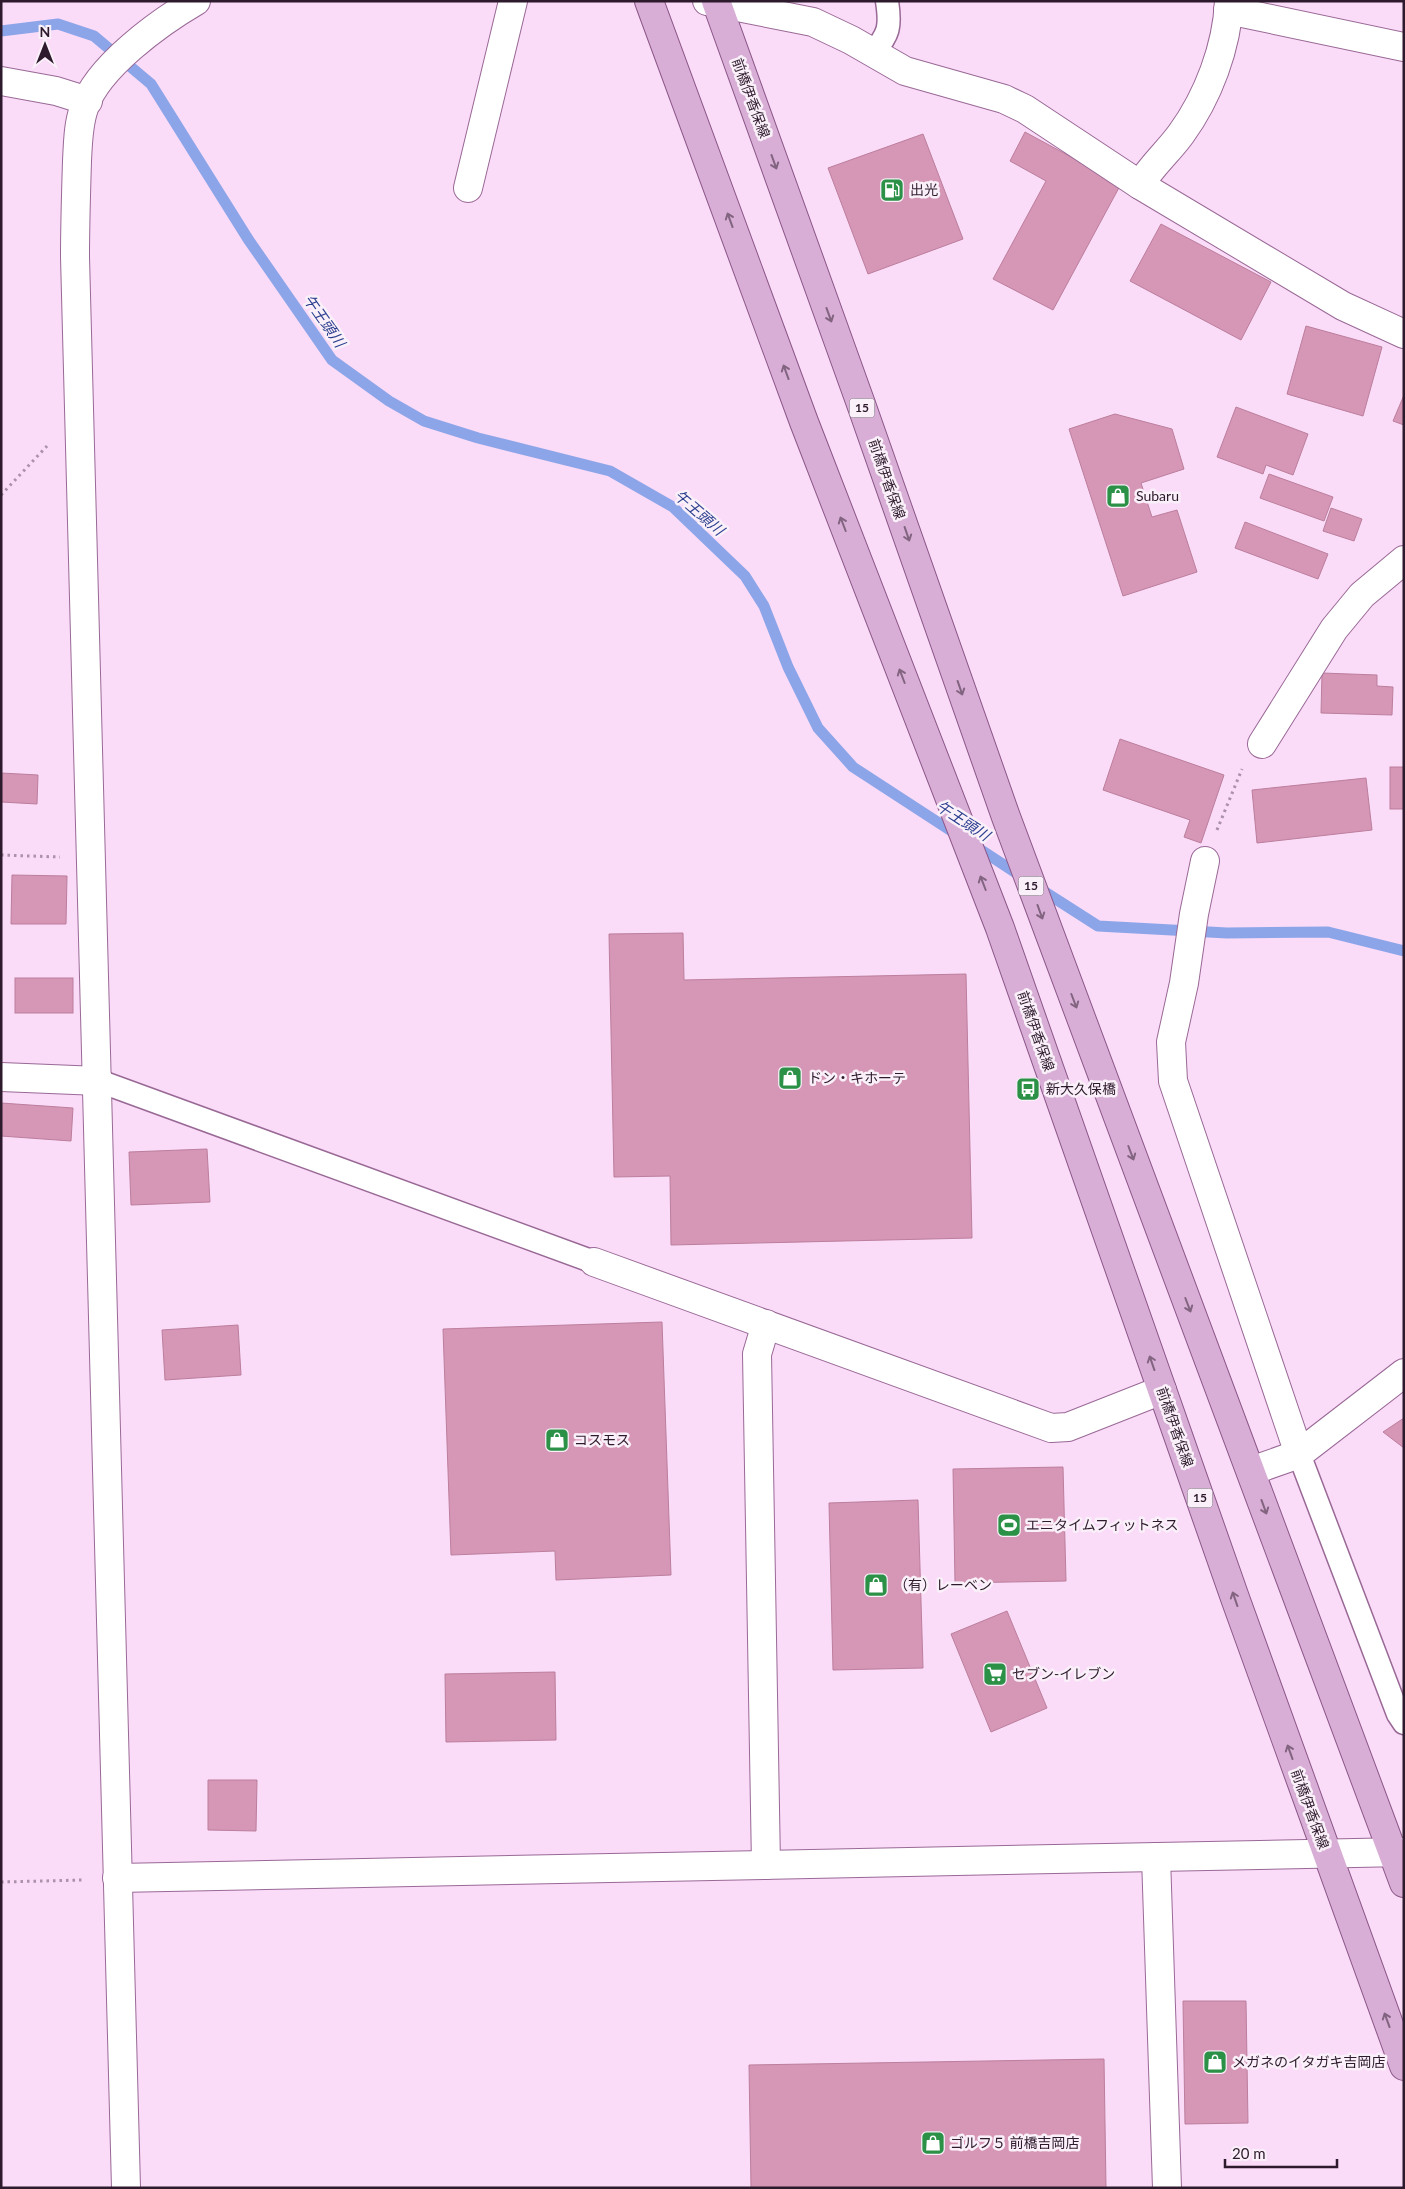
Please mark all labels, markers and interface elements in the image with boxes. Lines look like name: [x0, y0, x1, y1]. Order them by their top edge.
north arrow: [20, 20, 70, 70]
text: N: [40, 23, 50, 40]
street label: 前橋伊香保線: [729, 55, 774, 140]
one-way arrow: [770, 154, 779, 170]
fuel station icon: 出光: [879, 177, 905, 203]
place label: 出光: [910, 181, 938, 198]
one-way arrow: [725, 213, 734, 228]
water label: 午王頭川: [300, 291, 351, 352]
one-way arrow: [825, 307, 834, 322]
one-way arrow: [781, 365, 790, 381]
road number: 15: [850, 398, 874, 418]
street label: 前橋伊香保線: [866, 436, 909, 521]
shop icon: Subaru: [1105, 483, 1131, 509]
water label: 午王頭川: [671, 486, 730, 540]
place label: Subaru: [1136, 487, 1179, 504]
one-way arrow: [838, 517, 848, 532]
one-way arrow: [903, 526, 912, 542]
one-way arrow: [897, 669, 906, 684]
one-way arrow: [956, 679, 965, 695]
water label: 午王頭川: [933, 796, 995, 845]
one-way arrow: [978, 876, 987, 891]
road number: 15: [1018, 876, 1044, 896]
one-way arrow: [1036, 904, 1045, 919]
street label: 前橋伊香保線: [1015, 988, 1058, 1073]
one-way arrow: [1069, 993, 1079, 1008]
shop icon: ドン・キホーテ: [777, 1065, 803, 1091]
place label: ドン・キホーテ: [808, 1069, 906, 1086]
bus stop icon: 新大久保橋: [1015, 1076, 1041, 1102]
place label: 新大久保橋: [1046, 1080, 1116, 1097]
one-way arrow: [1127, 1145, 1136, 1160]
one-way arrow: [1184, 1297, 1193, 1312]
one-way arrow: [1147, 1356, 1156, 1371]
street label: 前橋伊香保線: [1154, 1384, 1197, 1469]
shop icon: コスモス: [544, 1427, 570, 1453]
place label: コスモス: [574, 1431, 630, 1448]
road number: 15: [1188, 1489, 1212, 1508]
one-way arrow: [1260, 1498, 1269, 1514]
sports icon: エニタイムフィットネス: [996, 1512, 1022, 1538]
place label: エニタイムフィットネス: [1026, 1516, 1179, 1533]
shop icon: （有）レーベン: [863, 1572, 889, 1598]
place label: （有）レーベン: [894, 1576, 992, 1593]
one-way arrow: [1230, 1592, 1239, 1607]
supermarket icon: セブン-イレブン: [982, 1661, 1008, 1687]
place label: セブン-イレブン: [1012, 1665, 1115, 1682]
one-way arrow: [1284, 1744, 1294, 1760]
street label: 前橋伊香保線: [1288, 1766, 1333, 1851]
one-way arrow: [1382, 2013, 1391, 2028]
shop icon: メガネのイタガキ吉岡店: [1202, 2049, 1228, 2075]
place label: メガネのイタガキ吉岡店: [1232, 2053, 1385, 2070]
shop icon: ゴルフ５ 前橋吉岡店: [920, 2130, 946, 2156]
place label: ゴルフ５ 前橋吉岡店: [950, 2134, 1080, 2151]
scale bar: [1225, 2136, 1338, 2168]
text: 20 m: [1232, 2144, 1266, 2162]

